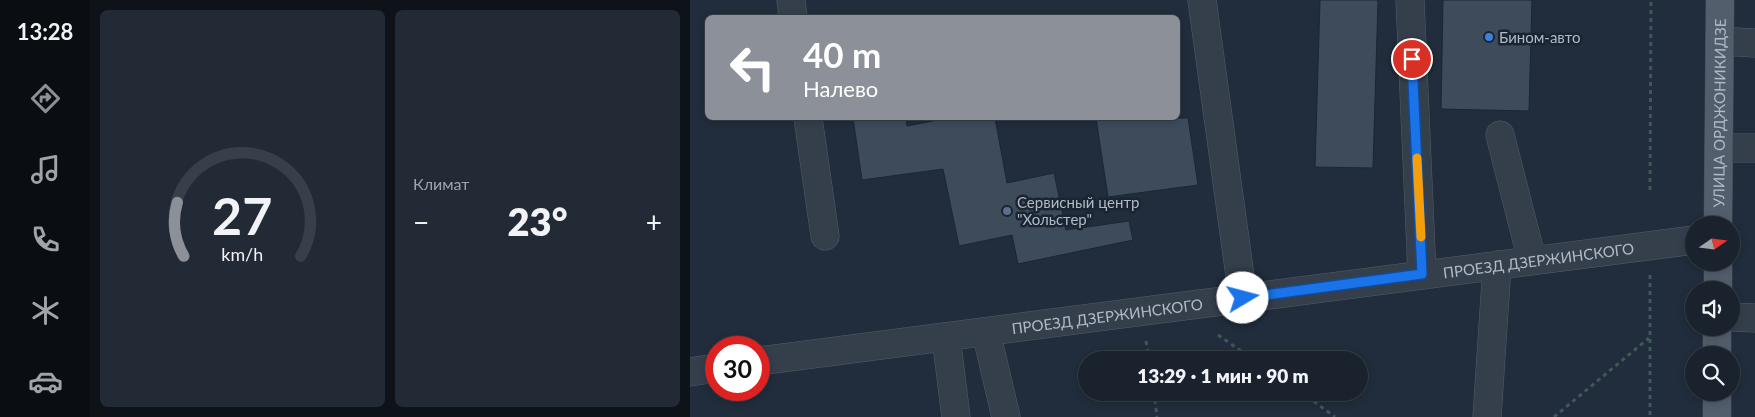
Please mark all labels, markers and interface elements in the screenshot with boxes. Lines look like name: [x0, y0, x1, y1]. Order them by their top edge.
text: 13:28: [17, 18, 73, 45]
street label: УЛИЦА ОРДЖОНИКИДЗЕ: [1709, 18, 1729, 208]
place label: Бином-авто: [1499, 28, 1580, 46]
marker: Бином-авто: [1483, 31, 1495, 43]
text: 40 m: [803, 33, 881, 75]
icon: left: [720, 35, 785, 100]
pin: [1391, 38, 1433, 80]
icon: arrive: [1398, 45, 1426, 73]
text: Налево: [803, 75, 878, 102]
icon: directions: [28, 81, 63, 116]
icon: music: [28, 152, 63, 187]
text: Климат: [413, 174, 469, 193]
text: 27: [212, 184, 273, 246]
place label: Сервисный центр "Хольстер": [1017, 193, 1139, 228]
text: 23°: [508, 198, 567, 244]
text: −: [413, 205, 429, 239]
text: +: [646, 205, 662, 239]
marker: Сервисный центр "Хольстер": [1001, 205, 1013, 217]
north arrow: [1685, 216, 1740, 271]
map controls: [1685, 216, 1740, 401]
icon: phone: [28, 222, 63, 257]
street label: ПРОЕЗД ДЗЕРЖИНСКОГО: [1442, 239, 1635, 281]
text: km/h: [222, 243, 263, 265]
position arrow: [1216, 271, 1268, 323]
button: sound: [1685, 281, 1740, 336]
icon: climate: [28, 293, 63, 328]
street label: ПРОЕЗД ДЗЕРЖИНСКОГО: [1010, 295, 1204, 337]
speed limit sign: 30: [705, 336, 770, 401]
button: search: [1685, 346, 1740, 401]
icon: car: [28, 364, 63, 399]
text: 13:29 · 1 мин · 90 m: [1137, 364, 1309, 387]

